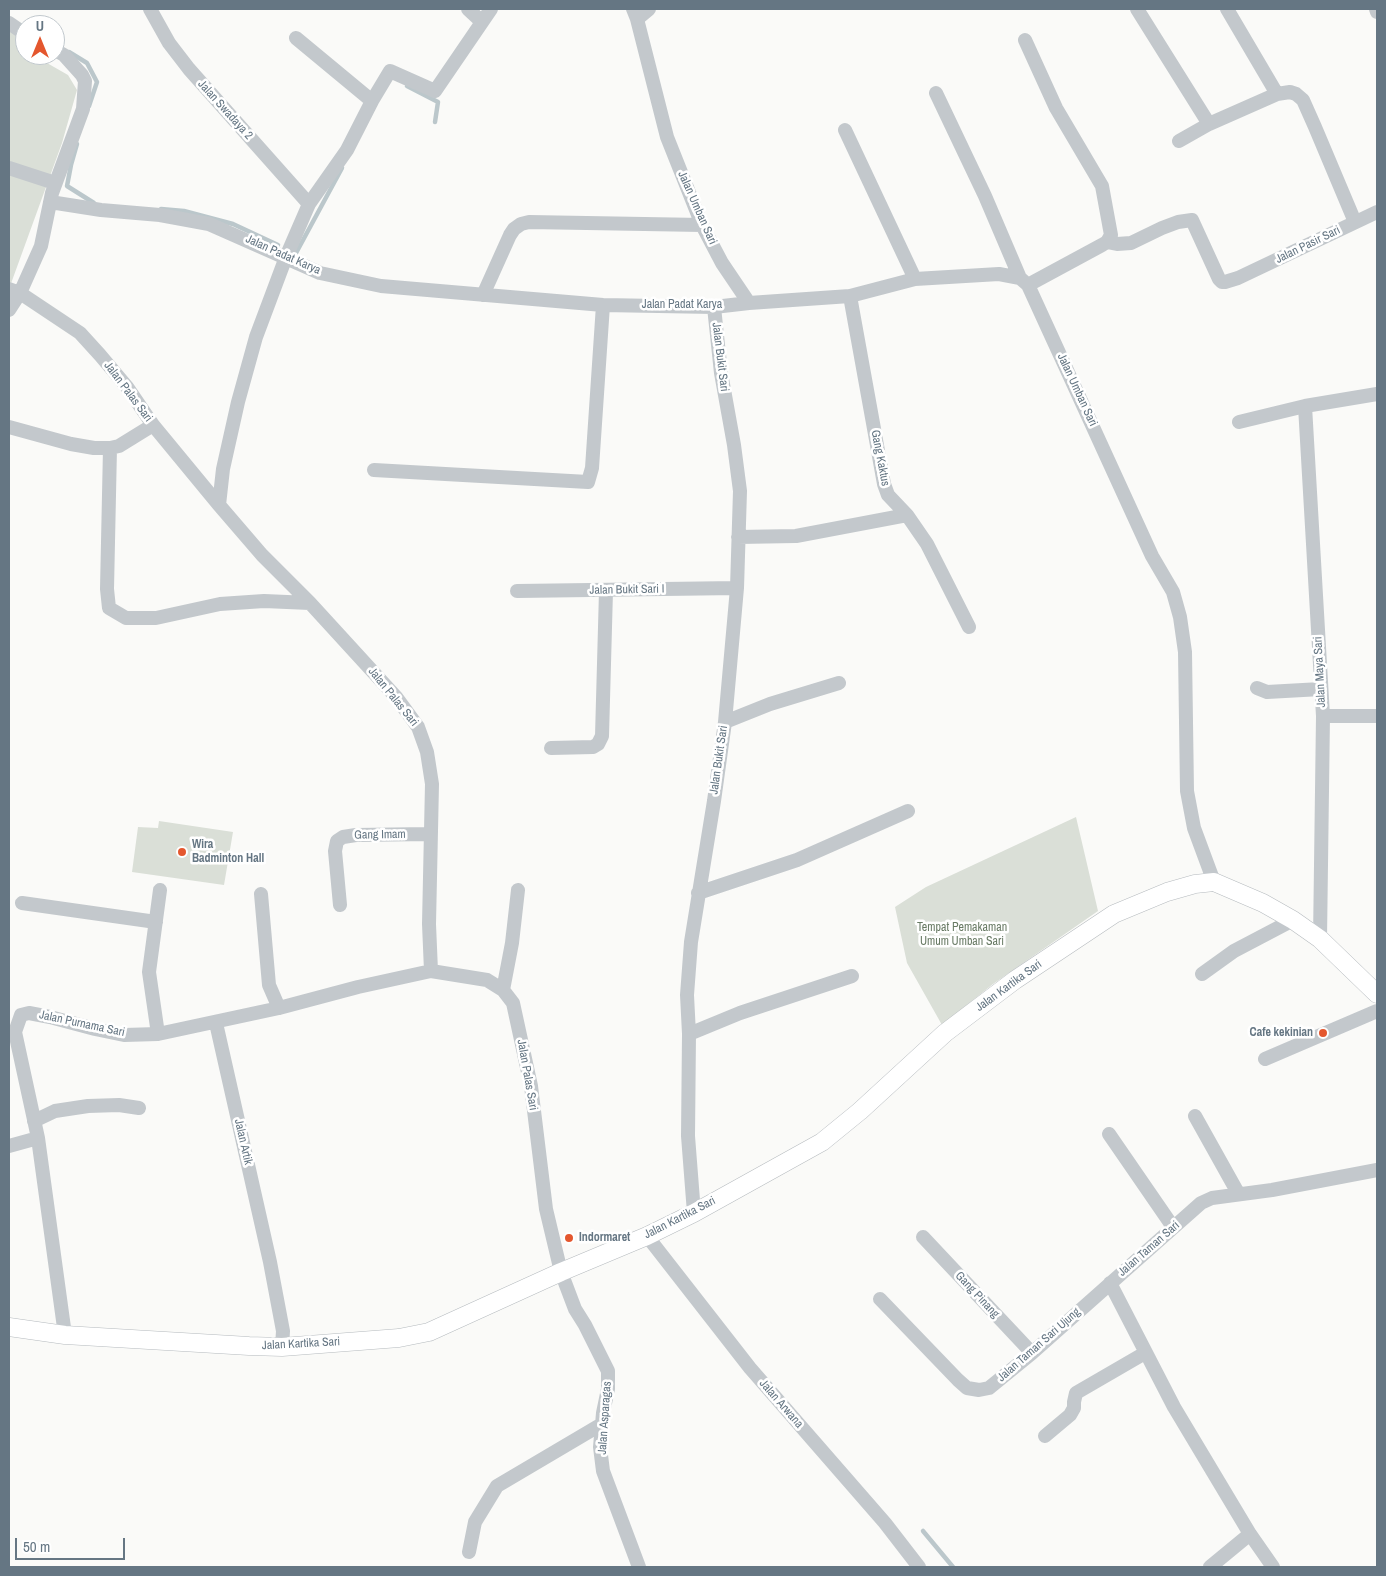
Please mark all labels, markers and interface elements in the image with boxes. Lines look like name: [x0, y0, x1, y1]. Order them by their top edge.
north arrow: [15, 15, 65, 65]
text: U: [36, 17, 44, 35]
street label: Jalan Swadaya 2: [195, 77, 255, 143]
street label: Jalan Umban Sari: [674, 169, 720, 247]
street label: Jalan Pasir Sari: [1273, 223, 1343, 267]
street label: Jalan Padat Karya: [243, 232, 323, 278]
street label: Jalan Padat Karya: [642, 298, 722, 312]
street label: Jalan Bukit Sari: [709, 322, 731, 392]
street label: Jalan Umban Sari: [1054, 351, 1100, 429]
street label: Jalan Palas Sari: [101, 359, 155, 425]
street label: Gang Kaktus: [868, 429, 892, 487]
street label: Jalan Bukit Sari I: [589, 582, 665, 598]
street label: Jalan Maya Sari: [1311, 636, 1329, 708]
street label: Jalan Palas Sari: [365, 665, 421, 729]
street label: Jalan Bukit Sari: [707, 725, 731, 795]
street label: Gang Imam: [354, 827, 406, 843]
place label: Wira Badminton Hall: [192, 838, 264, 866]
marker: Wira Badminton Hall: [176, 846, 188, 858]
park label: Tempat Pemakaman Umum Umban Sari: [917, 921, 1007, 949]
street label: Jalan Kartika Sari: [973, 957, 1045, 1015]
street label: Jalan Purnama Sari: [38, 1008, 126, 1040]
place label: Cafe kekinian: [1250, 1026, 1313, 1040]
marker: Cafe kekinian: [1317, 1027, 1329, 1039]
street label: Jalan Palas Sari: [514, 1038, 540, 1112]
street label: Jalan Artik: [231, 1118, 255, 1166]
street label: Jalan Kartika Sari: [642, 1194, 718, 1242]
street label: Jalan Taman Sari: [1115, 1218, 1183, 1280]
place label: Indormaret: [579, 1231, 630, 1245]
marker: Indormaret: [563, 1232, 575, 1244]
street label: Gang Pinang: [952, 1269, 1002, 1321]
street label: Jalan Taman Sari Ujung: [995, 1305, 1083, 1385]
street label: Jalan Kartika Sari: [262, 1335, 340, 1353]
street label: Jalan Arwana: [756, 1377, 806, 1431]
street label: Jalan Asparagas: [595, 1381, 615, 1455]
scale bar: [18, 1528, 128, 1560]
text: 50 m: [23, 1536, 50, 1557]

